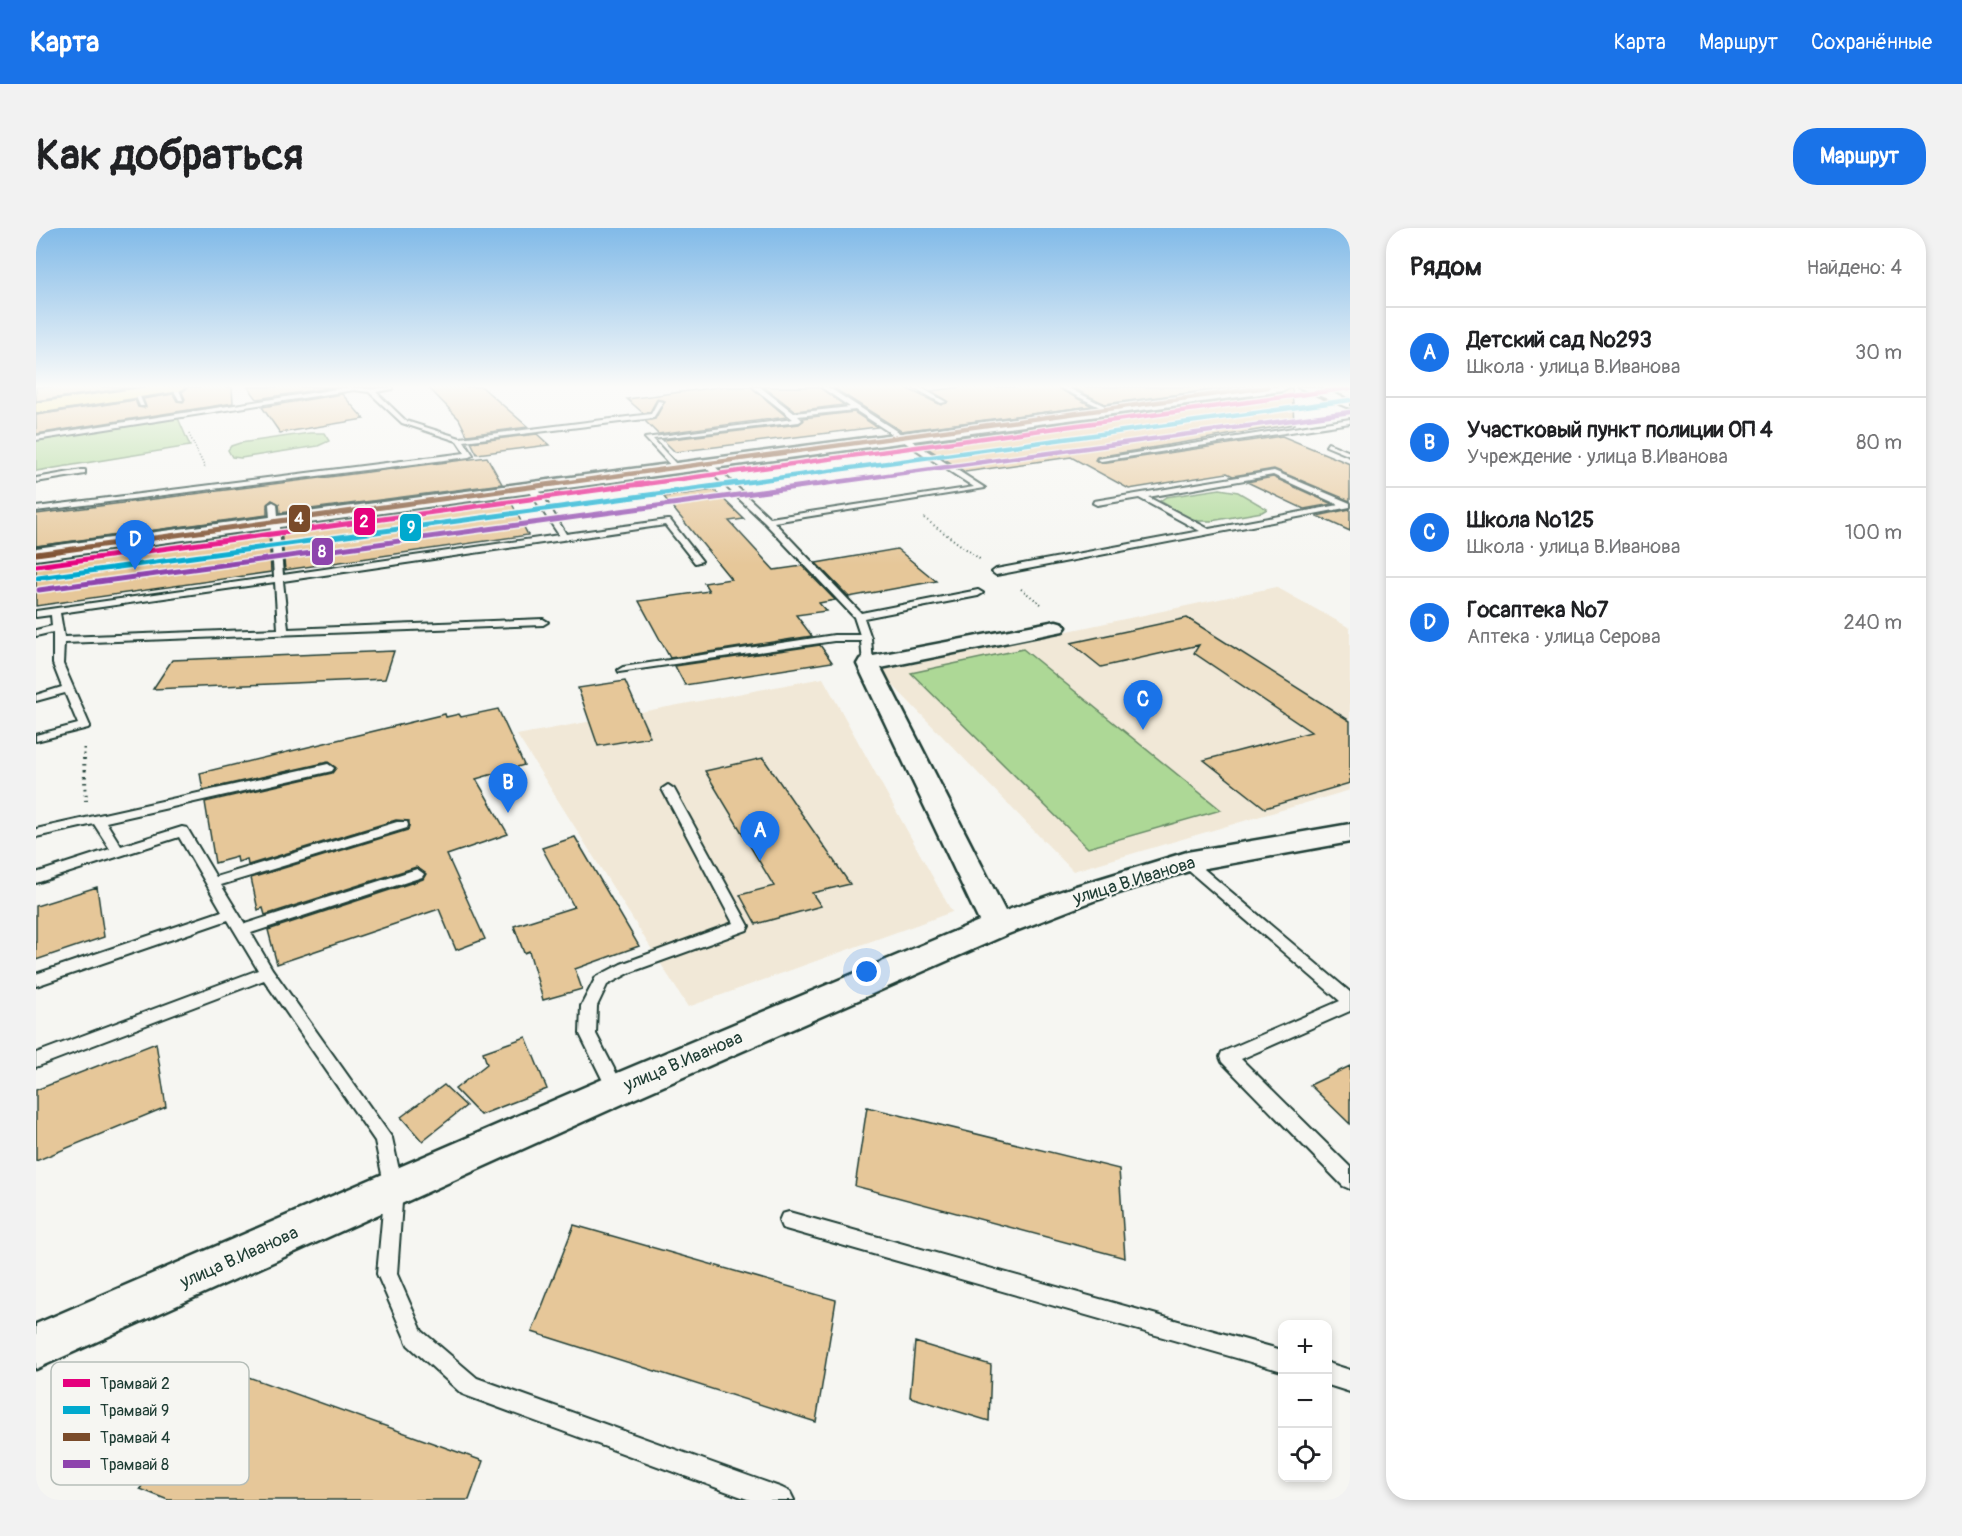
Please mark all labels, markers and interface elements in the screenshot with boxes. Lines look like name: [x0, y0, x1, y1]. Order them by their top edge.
text: Карта: [30, 25, 99, 60]
text: Карта: [1614, 29, 1666, 56]
text: Маршрут: [1699, 29, 1778, 56]
text: Сохранённые: [1811, 29, 1932, 56]
button: Маршрут: [1793, 128, 1926, 185]
text: Как добраться: [36, 130, 303, 182]
text: Рядом: [1410, 251, 1482, 283]
text: Найдено: 4: [1807, 255, 1902, 280]
text: Детский сад №293: [1467, 326, 1652, 354]
text: A: [1423, 340, 1436, 365]
text: 30 m: [1855, 340, 1902, 365]
text: Школа · улица В.Иванова: [1467, 354, 1680, 379]
text: Участковый пункт полиции ОП 4: [1467, 416, 1773, 444]
text: B: [1424, 430, 1435, 455]
text: 80 m: [1856, 430, 1902, 455]
text: Учреждение · улица В.Иванова: [1467, 444, 1728, 469]
line badge: 4: [288, 504, 311, 533]
text: Школа №125: [1467, 506, 1594, 534]
line badge: 2: [353, 507, 376, 536]
text: 4: [294, 509, 304, 529]
text: 2: [360, 512, 369, 532]
line badge: 9: [399, 513, 422, 542]
text: 9: [407, 518, 415, 538]
pin: D: [116, 520, 154, 570]
text: C: [1423, 520, 1436, 545]
text: 100 m: [1845, 520, 1902, 545]
text: Школа · улица В.Иванова: [1467, 534, 1680, 559]
line badge: 8: [311, 537, 334, 566]
text: 8: [318, 542, 326, 562]
text: Госаптека №7: [1467, 596, 1609, 624]
text: D: [1423, 610, 1436, 635]
text: 240 m: [1843, 610, 1902, 635]
text: Аптека · улица Серова: [1467, 624, 1660, 649]
pin: C: [1124, 680, 1162, 730]
pin: B: [488, 764, 528, 813]
pin: A: [740, 812, 780, 861]
street label: улица В.Иванова: [1069, 851, 1198, 910]
your location: [852, 957, 881, 986]
street label: улица В.Иванова: [619, 1026, 746, 1097]
street label: улица В.Иванова: [176, 1221, 302, 1294]
map controls: [1278, 1320, 1332, 1482]
button: +: [1278, 1320, 1332, 1374]
legend: [51, 1362, 249, 1485]
text: Трамвай 2: [100, 1374, 170, 1394]
button: −: [1278, 1374, 1332, 1428]
text: Трамвай 9: [100, 1401, 169, 1421]
text: Трамвай 4: [100, 1428, 170, 1448]
button: locate: [1278, 1428, 1332, 1482]
text: Трамвай 8: [100, 1455, 169, 1475]

